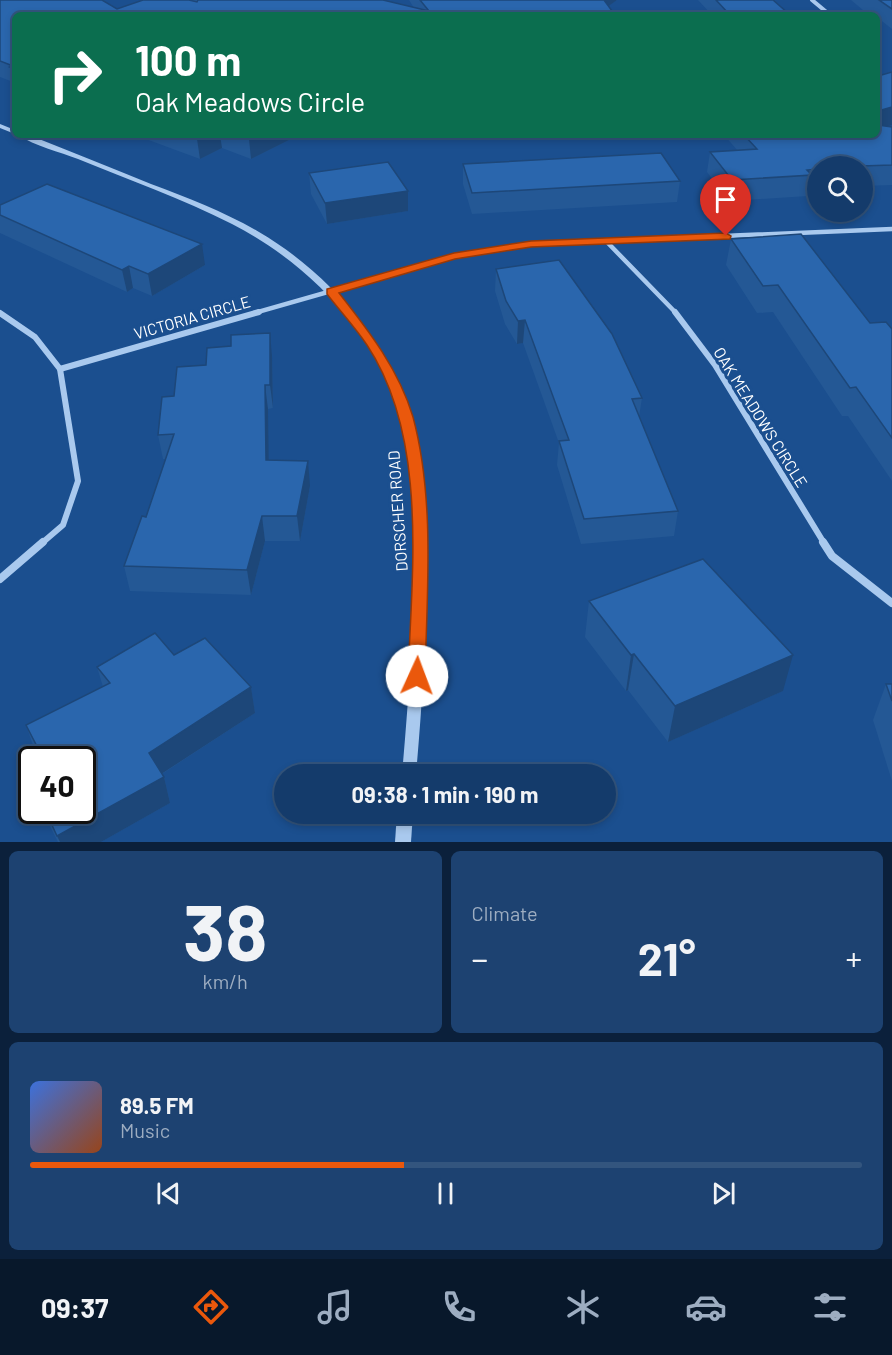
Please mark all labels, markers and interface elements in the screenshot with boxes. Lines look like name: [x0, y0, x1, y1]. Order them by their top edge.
text: 100 m: [135, 34, 241, 84]
icon: right: [36, 36, 114, 114]
text: Oak Meadows Circle: [135, 85, 365, 117]
map controls: [807, 156, 873, 222]
button: search: [807, 156, 873, 222]
pin: [700, 174, 751, 236]
icon: arrive: [709, 183, 742, 216]
street label: VICTORIA CIRCLE: [132, 291, 252, 343]
street label: OAK MEADOWS CIRCLE: [710, 343, 812, 491]
street label: DORSCHER ROAD: [383, 450, 411, 572]
position arrow: [385, 644, 449, 708]
speed limit sign: 40: [18, 746, 96, 824]
text: 09:38 · 1 min · 190 m: [352, 781, 538, 807]
text: 38: [183, 883, 267, 977]
text: Climate: [472, 901, 538, 925]
text: 21°: [638, 931, 696, 985]
text: −: [472, 938, 488, 978]
text: +: [846, 938, 862, 978]
text: km/h: [203, 969, 248, 993]
text: 89.5 FM: [120, 1092, 194, 1118]
text: Music: [120, 1118, 170, 1142]
icon: previous: [152, 1177, 185, 1210]
icon: pause: [429, 1177, 462, 1210]
icon: next: [707, 1177, 740, 1210]
icon: directions: [190, 1286, 232, 1328]
icon: music: [314, 1286, 356, 1328]
icon: phone: [438, 1286, 480, 1328]
icon: climate: [562, 1286, 604, 1328]
icon: car: [685, 1286, 727, 1328]
icon: filters: [809, 1286, 851, 1328]
text: 09:37: [41, 1291, 108, 1323]

